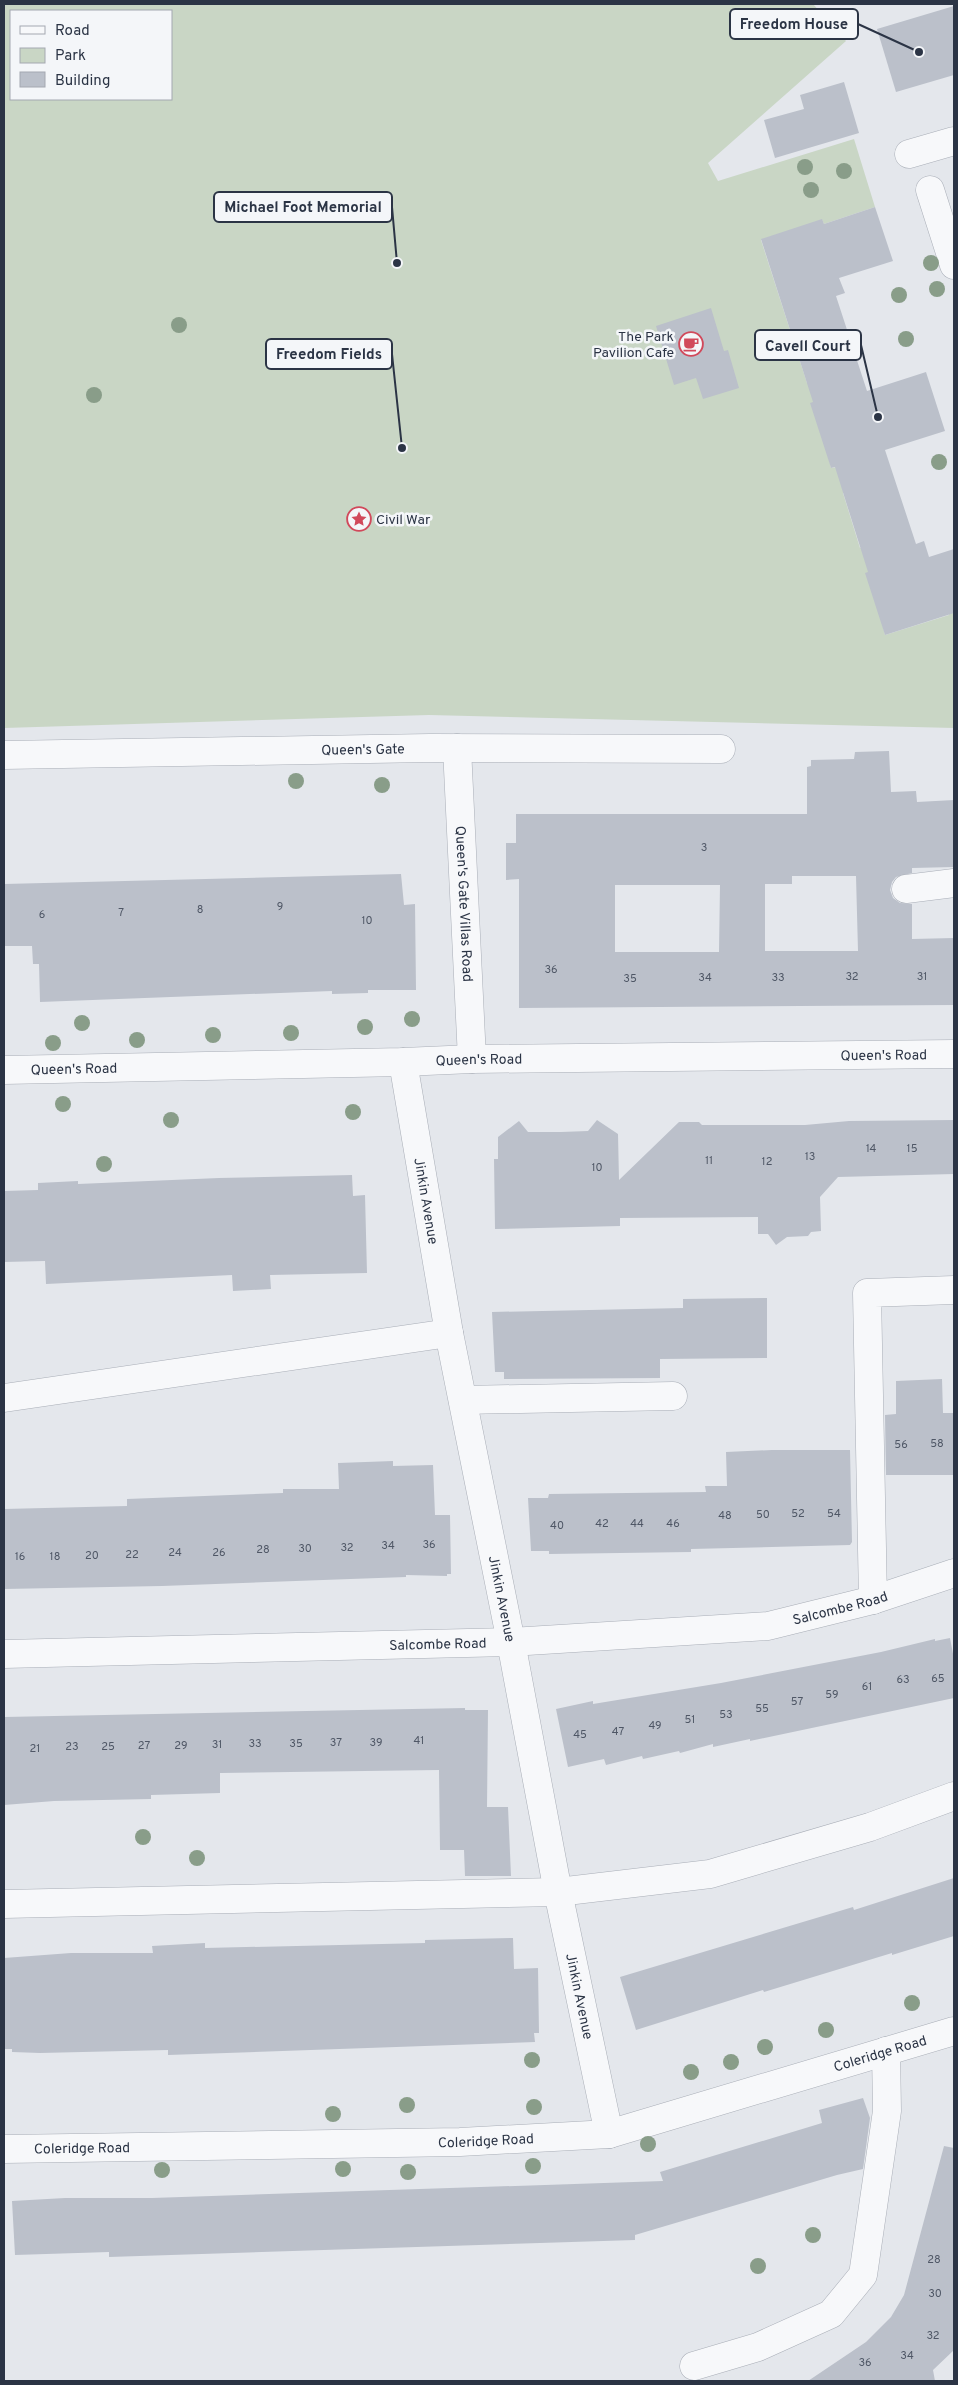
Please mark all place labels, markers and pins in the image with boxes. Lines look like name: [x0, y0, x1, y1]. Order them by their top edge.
callout: Freedom House: [730, 9, 858, 39]
callout: Michael Foot Memorial: [214, 192, 392, 222]
place label: The Park Pavilion Cafe: [593, 329, 674, 362]
callout: Cavell Court: [755, 330, 861, 360]
cafe icon: The Park Pavilion Cafe: [678, 331, 704, 357]
callout: Freedom Fields: [266, 339, 392, 369]
place icon: Civil War: [346, 506, 372, 532]
place label: Civil War: [376, 512, 431, 529]

